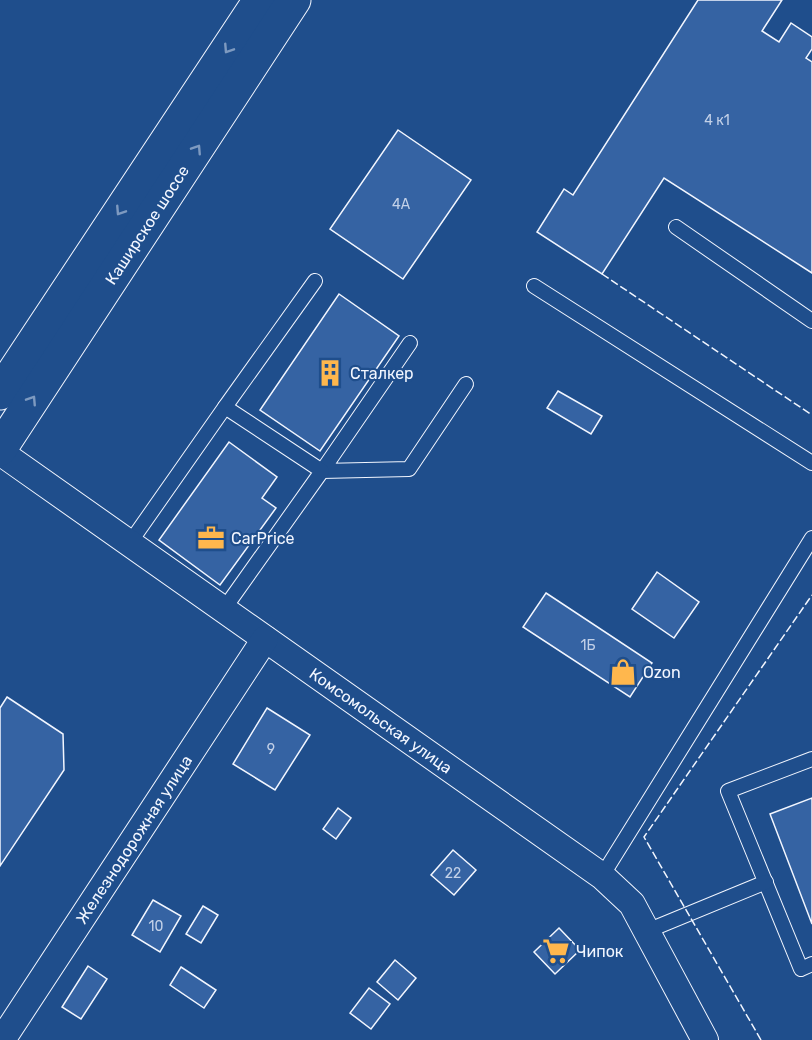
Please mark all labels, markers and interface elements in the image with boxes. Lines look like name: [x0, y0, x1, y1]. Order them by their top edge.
one-way arrow: [224, 42, 235, 53]
house number: 4 к1: [704, 112, 730, 129]
one-way arrow: [189, 145, 201, 155]
street label: Каширское шоссе: [101, 162, 193, 288]
house number: 4А: [392, 196, 411, 213]
one-way arrow: [117, 205, 128, 216]
building icon: Сталкер: [315, 358, 345, 388]
place label: Сталкер: [350, 364, 414, 383]
one-way arrow: [25, 396, 36, 407]
office icon: CarPrice: [196, 523, 226, 553]
place label: CarPrice: [231, 529, 295, 548]
house number: 1Б: [581, 637, 596, 654]
shop icon: Ozon: [608, 657, 638, 687]
place label: Ozon: [643, 663, 681, 682]
street label: Комсомольская улица: [306, 664, 456, 778]
house number: 9: [267, 741, 275, 758]
street label: Железнодорожная улица: [72, 752, 196, 927]
house number: 22: [445, 865, 461, 882]
house number: 10: [149, 918, 164, 935]
supermarket icon: Чипок: [541, 936, 571, 966]
place label: Чипок: [576, 942, 624, 961]

